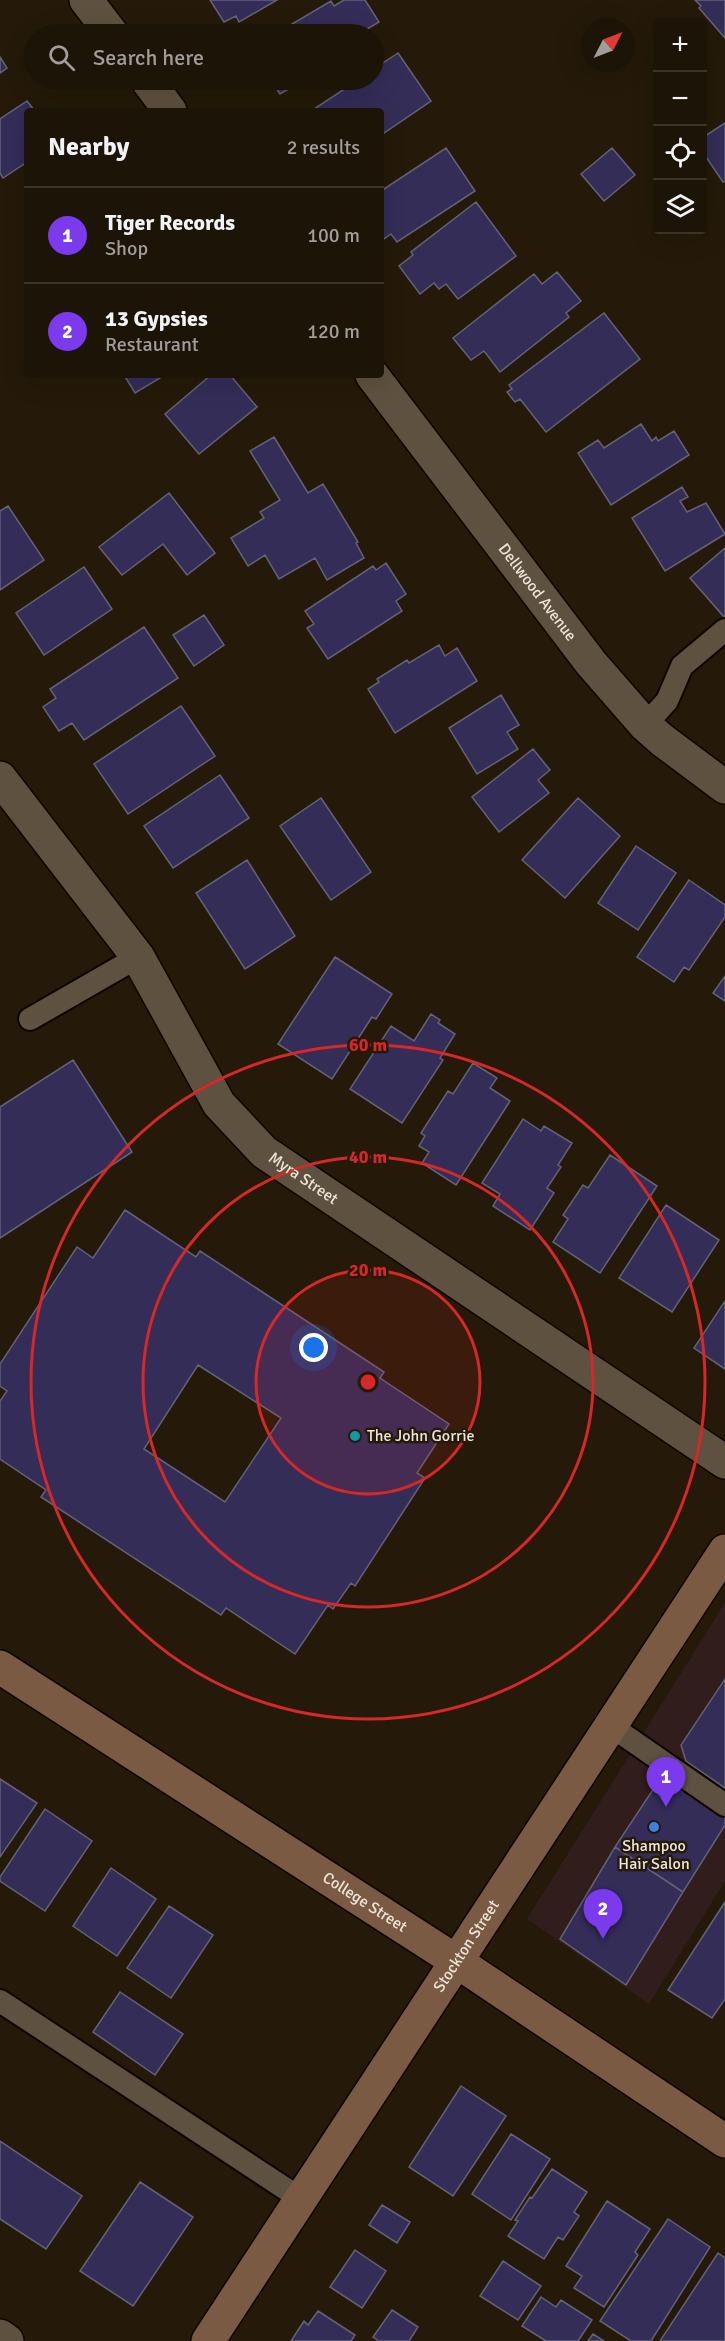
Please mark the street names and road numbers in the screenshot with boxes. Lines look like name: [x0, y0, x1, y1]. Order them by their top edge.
street label: Dellwood Avenue: [494, 539, 581, 645]
street label: Myra Street: [265, 1148, 342, 1209]
street label: College Street: [319, 1868, 411, 1937]
street label: Stockton Street: [429, 1896, 504, 1996]

